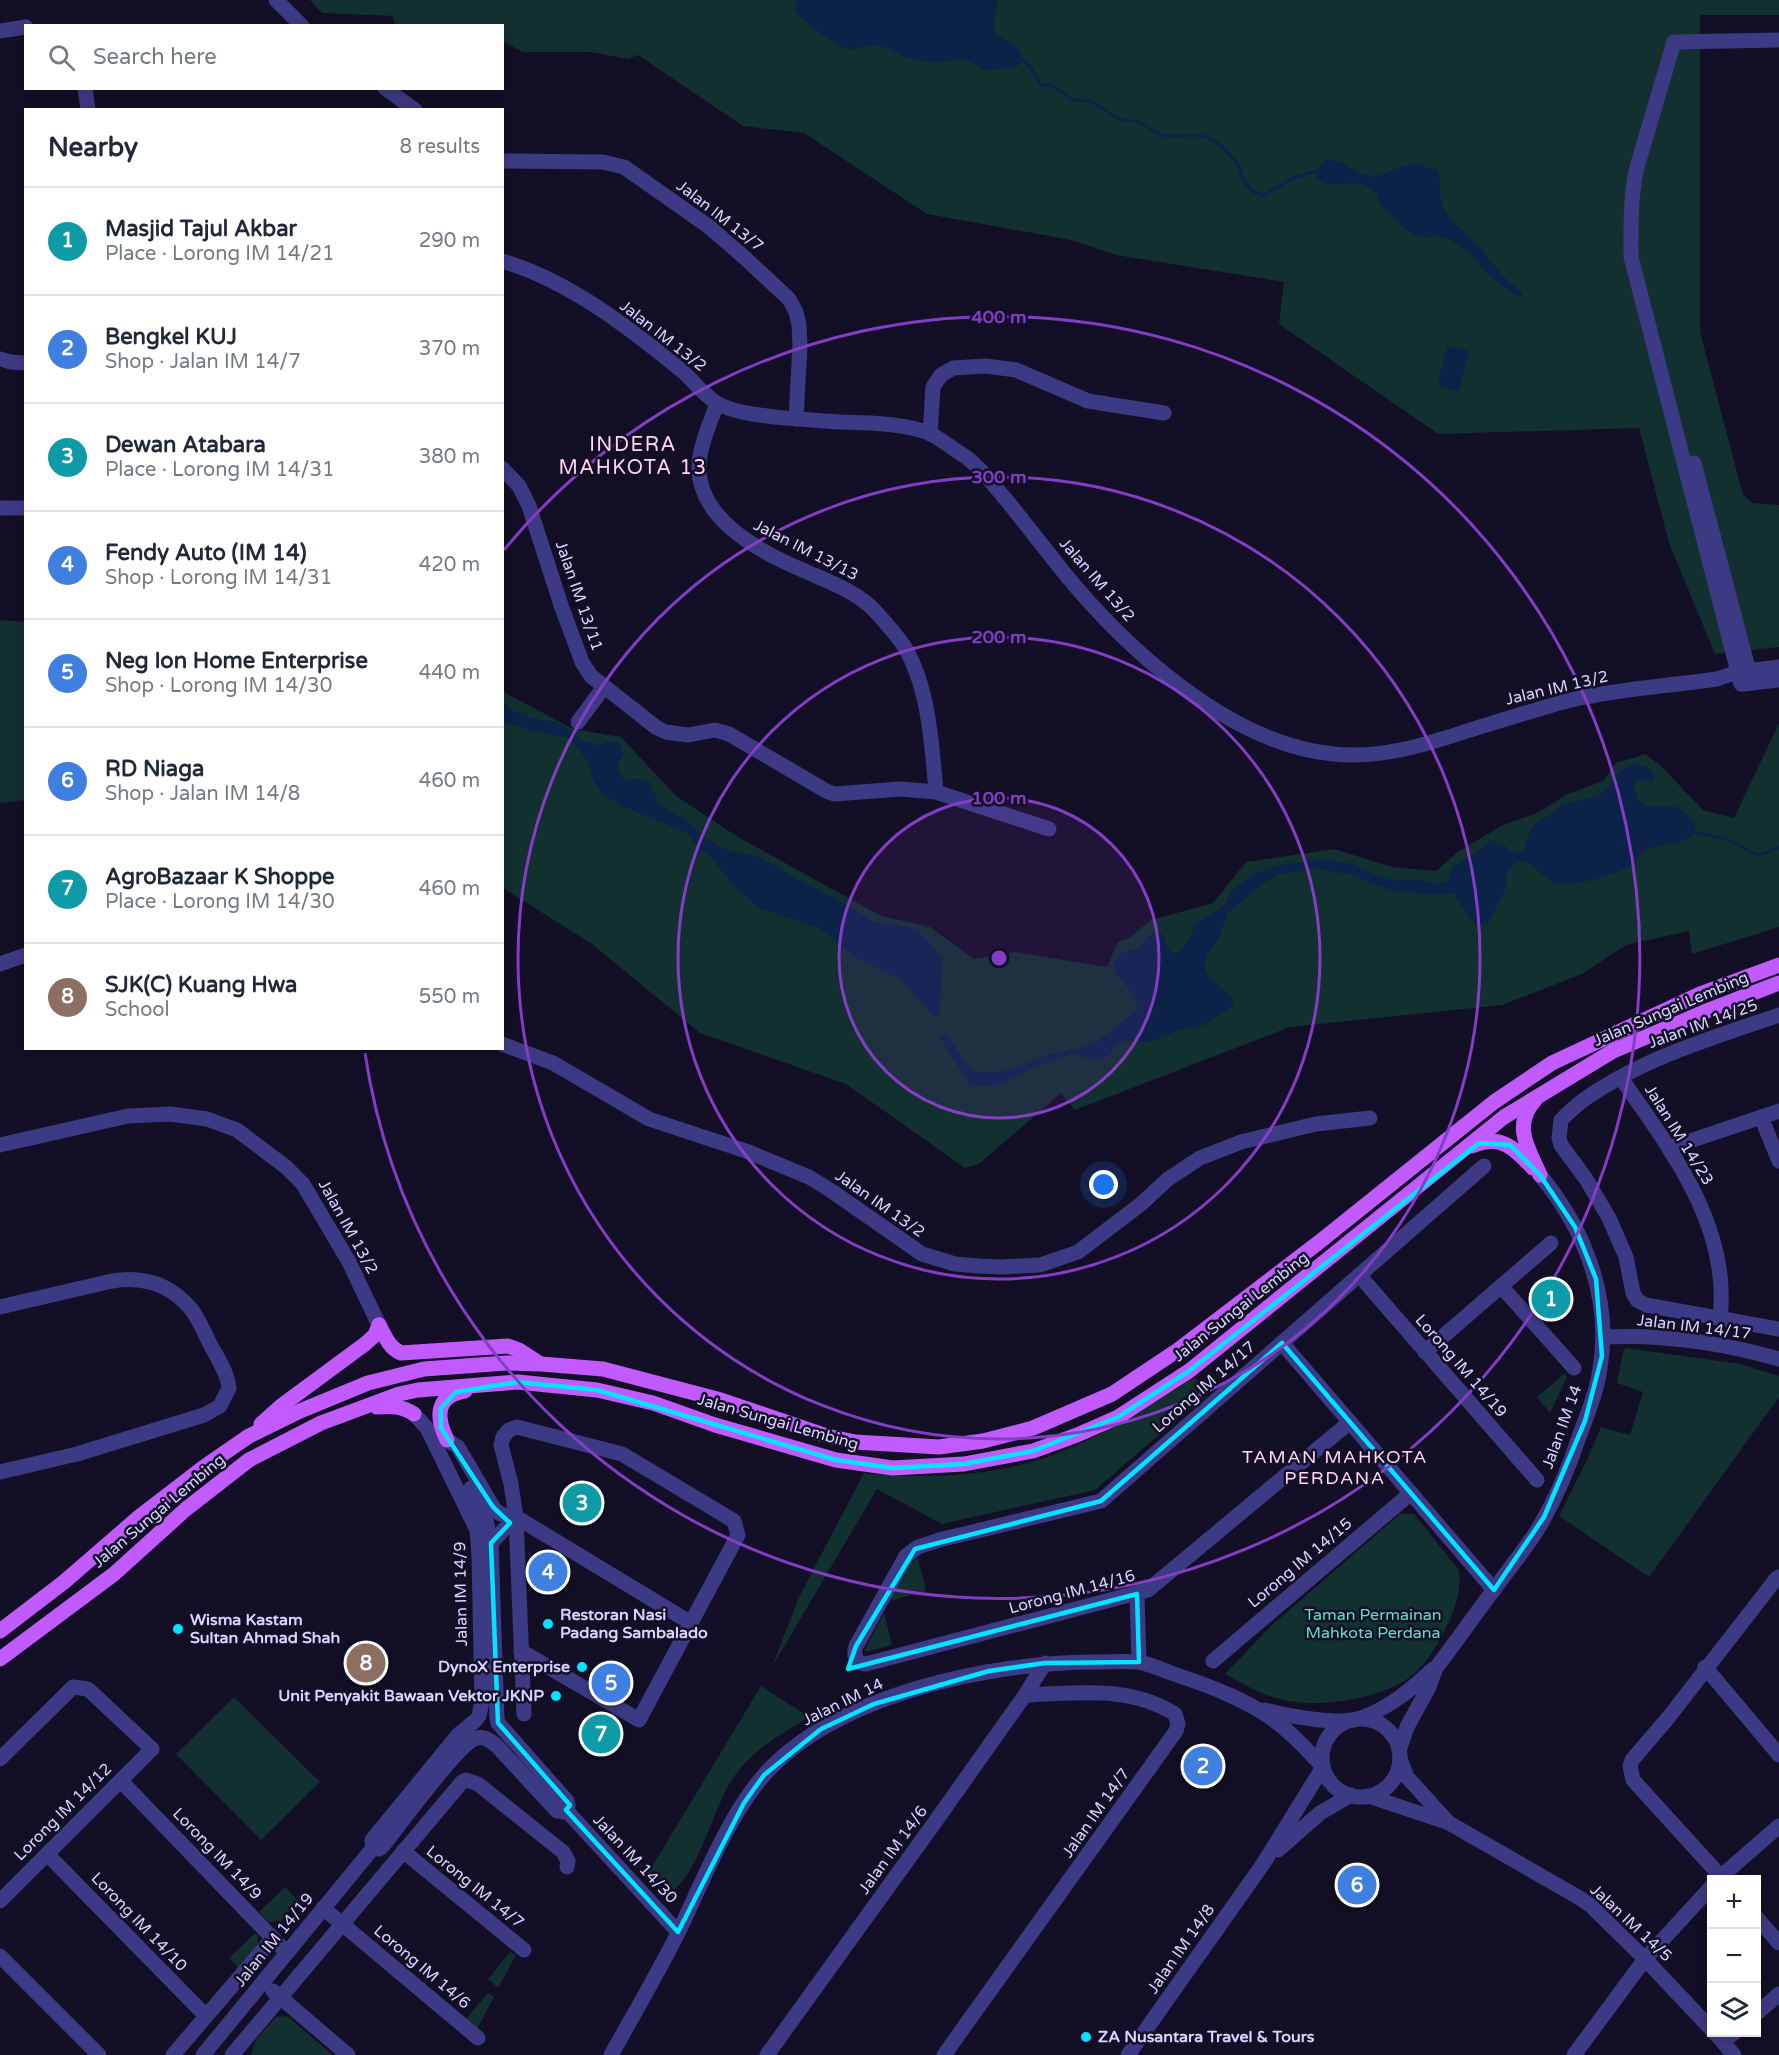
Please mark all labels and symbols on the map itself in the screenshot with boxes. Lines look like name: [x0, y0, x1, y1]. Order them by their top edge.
street label: Jalan IM 13/7: [673, 176, 767, 256]
street label: Jalan IM 13/2: [616, 296, 710, 376]
text: 400 m: [971, 306, 1027, 328]
district label: INDERA MAHKOTA 13: [559, 433, 708, 480]
text: 300 m: [971, 466, 1027, 488]
street label: Jalan IM 13/13: [750, 515, 862, 585]
street label: Jalan IM 13/2: [1055, 534, 1139, 626]
street label: Jalan IM 13/11: [551, 538, 607, 654]
text: 200 m: [971, 626, 1027, 648]
street label: Jalan IM 13/2: [1504, 666, 1610, 710]
text: 100 m: [971, 787, 1027, 809]
centre of rings: [989, 948, 1009, 968]
street label: Jalan Sungai Lembing: [1590, 967, 1752, 1051]
street label: Jalan IM 14/25: [1646, 995, 1760, 1053]
street label: Jalan IM 14/23: [1640, 1081, 1718, 1189]
street label: Jalan IM 13/2: [831, 1166, 929, 1242]
your location: [1089, 1170, 1118, 1199]
street label: Jalan IM 13/2: [314, 1176, 382, 1278]
street label: Jalan Sungai Lembing: [1169, 1248, 1313, 1366]
pin: 1: [1532, 1276, 1570, 1322]
street label: Lorong IM 14/19: [1411, 1310, 1511, 1422]
street label: Jalan IM 14/17: [1636, 1310, 1752, 1344]
street label: Lorong IM 14/17: [1148, 1337, 1260, 1437]
street label: Jalan IM 14: [1538, 1382, 1586, 1472]
street label: Jalan Sungai Lembing: [695, 1389, 861, 1455]
district label: TAMAN MAHKOTA PERDANA: [1242, 1446, 1428, 1489]
street label: Jalan Sungai Lembing: [89, 1450, 229, 1572]
pin: 3: [562, 1480, 602, 1526]
street label: Lorong IM 14/15: [1244, 1514, 1356, 1612]
street label: Jalan IM 14/9: [450, 1541, 472, 1647]
pin: 4: [528, 1550, 568, 1594]
street label: Lorong IM 14/16: [1007, 1566, 1137, 1618]
place label: Restoran Nasi Padang Sambalado: [560, 1605, 708, 1643]
park label: Taman Permainan Mahkota Perdana: [1305, 1605, 1441, 1643]
place label: Wisma Kastam Sultan Ahmad Shah: [190, 1610, 340, 1648]
marker: Restoran Nasi Padang Sambalado: [541, 1617, 555, 1631]
marker: Wisma Kastam Sultan Ahmad Shah: [171, 1622, 185, 1636]
pin: 8: [346, 1640, 386, 1686]
place label: DynoX Enterprise: [438, 1657, 570, 1677]
marker: DynoX Enterprise: [575, 1660, 589, 1674]
pin: 5: [592, 1660, 630, 1706]
street label: Jalan IM 14: [799, 1674, 887, 1730]
place label: Unit Penyakit Bawaan Vektor JKNP: [278, 1686, 544, 1706]
marker: Unit Penyakit Bawaan Vektor JKNP: [549, 1689, 563, 1703]
pin: 7: [582, 1712, 620, 1756]
pin: 2: [1184, 1744, 1222, 1788]
street label: Lorong IM 14/12: [10, 1759, 116, 1865]
street label: Jalan IM 14/7: [1058, 1764, 1134, 1862]
street label: Jalan IM 14/6: [854, 1802, 932, 1898]
street label: Lorong IM 14/9: [168, 1804, 266, 1904]
street label: Jalan IM 14/30: [589, 1810, 681, 1908]
street label: Lorong IM 14/7: [422, 1841, 528, 1933]
pin: 6: [1338, 1862, 1376, 1908]
street label: Lorong IM 14/10: [87, 1868, 191, 1976]
street label: Jalan IM 14/5: [1586, 1880, 1676, 1966]
street label: Jalan IM 14/19: [230, 1889, 318, 1991]
street label: Jalan IM 14/8: [1143, 1900, 1219, 1998]
street label: Lorong IM 14/6: [370, 1921, 474, 2013]
place label: ZA Nusantara Travel & Tours: [1098, 2027, 1315, 2047]
marker: ZA Nusantara Travel & Tours: [1079, 2030, 1093, 2044]

